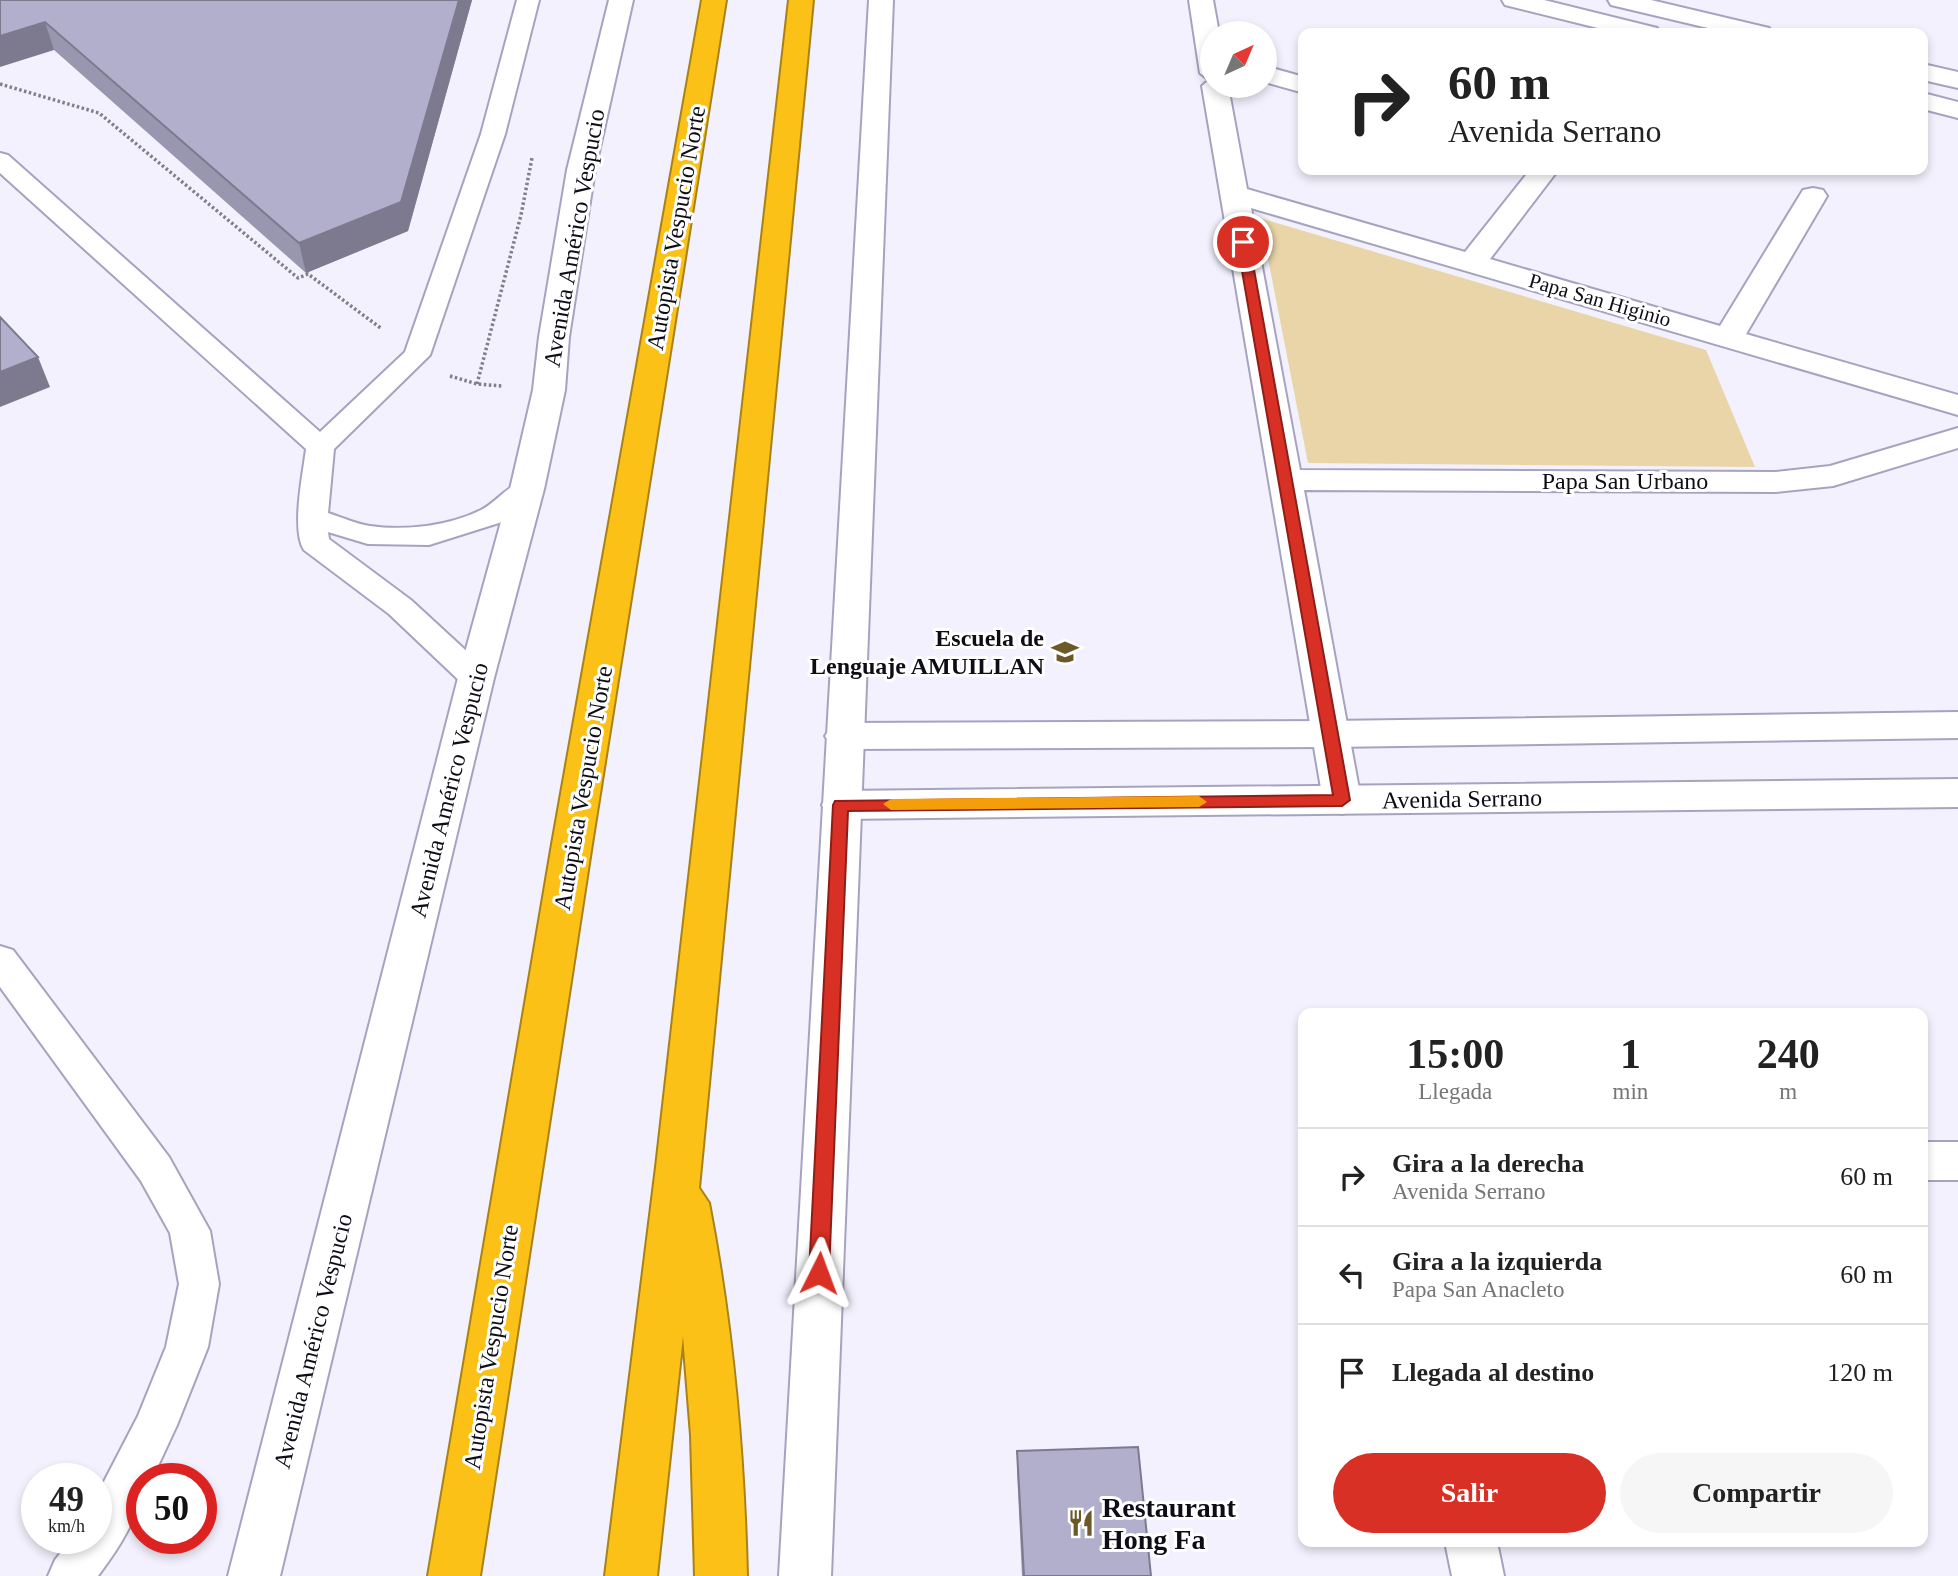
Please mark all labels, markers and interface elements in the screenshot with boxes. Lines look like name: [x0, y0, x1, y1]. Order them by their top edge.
north arrow: [1200, 21, 1278, 98]
map controls: [1200, 21, 1277, 98]
text: 60 m: [1448, 55, 1550, 110]
icon: right: [1333, 56, 1424, 147]
street label: Autopista Vespucio Norte: [642, 104, 710, 352]
street label: Avenida Américo Vespucio: [538, 107, 610, 369]
text: Avenida Serrano: [1448, 113, 1662, 149]
pin: [1213, 212, 1273, 272]
icon: arrive: [1224, 223, 1262, 261]
street label: Papa San Higinio: [1526, 268, 1674, 332]
street label: Papa San Urbano: [1542, 468, 1708, 494]
place label: Escuela de Lenguaje AMUILLAN: [810, 625, 1045, 679]
school or university icon: Escuela de Lenguaje AMUILLAN: [1050, 637, 1080, 667]
street label: Avenida Américo Vespucio: [405, 660, 493, 920]
street label: Autopista Vespucio Norte: [549, 664, 617, 912]
street label: Avenida Serrano: [1382, 785, 1542, 813]
text: 15:00: [1406, 1031, 1504, 1077]
text: 1: [1620, 1031, 1641, 1077]
text: 240: [1757, 1031, 1820, 1077]
text: Llegada: [1418, 1079, 1492, 1104]
text: min: [1613, 1079, 1648, 1104]
text: m: [1779, 1079, 1797, 1104]
text: Gira a la derecha: [1392, 1149, 1584, 1178]
icon: right: [1333, 1158, 1371, 1196]
text: 60 m: [1840, 1162, 1893, 1191]
text: Avenida Serrano: [1392, 1179, 1546, 1204]
street label: Avenida Américo Vespucio: [269, 1211, 357, 1471]
street label: Autopista Vespucio Norte: [459, 1223, 523, 1471]
position arrow: [782, 1236, 856, 1310]
text: Gira a la izquierda: [1392, 1247, 1602, 1276]
icon: left: [1333, 1256, 1371, 1294]
text: 60 m: [1840, 1260, 1893, 1289]
text: Papa San Anacleto: [1392, 1277, 1564, 1302]
icon: arrive: [1333, 1354, 1371, 1392]
text: Llegada al destino: [1392, 1358, 1594, 1387]
text: 120 m: [1827, 1358, 1893, 1387]
button: Salir: [1333, 1453, 1606, 1533]
button: Compartir: [1620, 1453, 1893, 1533]
speed limit sign: 50: [126, 1463, 217, 1554]
text: 49: [49, 1480, 84, 1519]
place label: Restaurant Hong Fa: [1102, 1492, 1236, 1555]
restaurant icon: Restaurant Hong Fa: [1066, 1508, 1096, 1538]
text: km/h: [48, 1516, 85, 1536]

